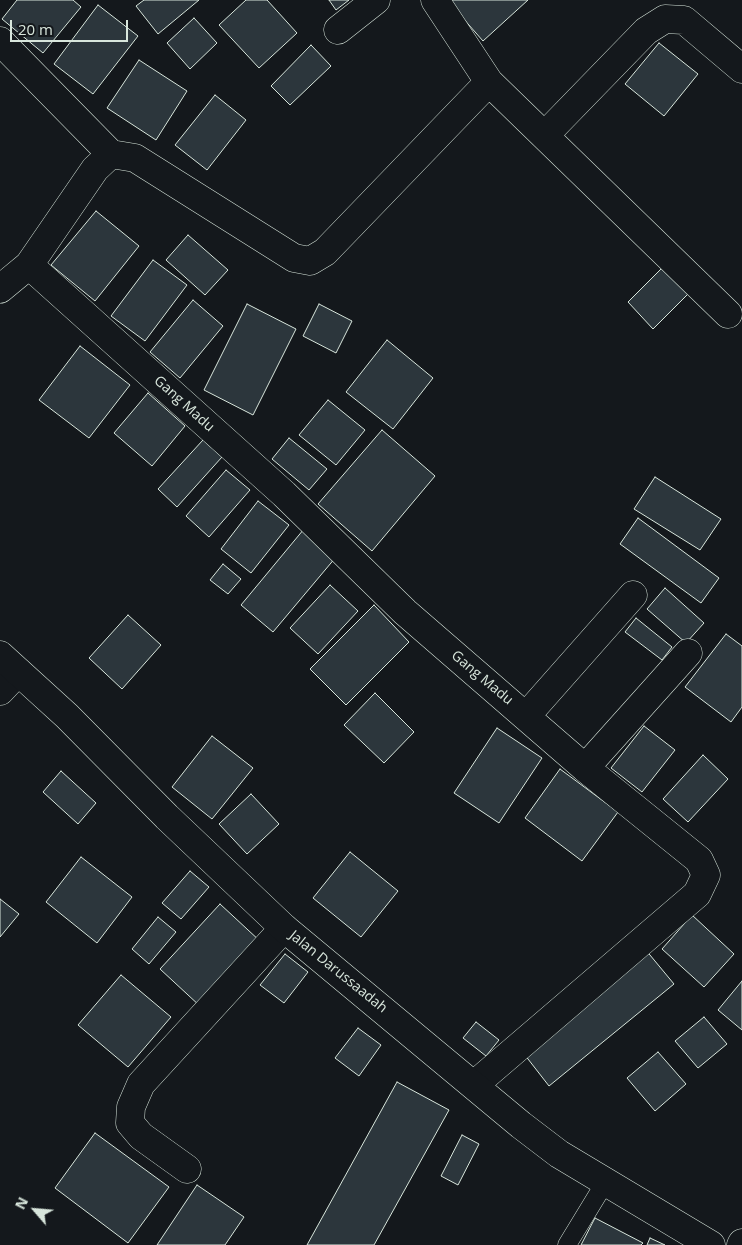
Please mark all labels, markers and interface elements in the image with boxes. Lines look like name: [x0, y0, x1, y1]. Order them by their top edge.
scale bar: [12, 10, 130, 42]
text: 20 m: [18, 19, 53, 39]
street label: Gang Madu: [150, 373, 218, 435]
street label: Gang Madu: [448, 647, 516, 709]
street label: Jalan Darussaadah: [286, 927, 390, 1017]
north arrow: [10, 1185, 60, 1235]
text: N: [10, 1194, 32, 1212]

